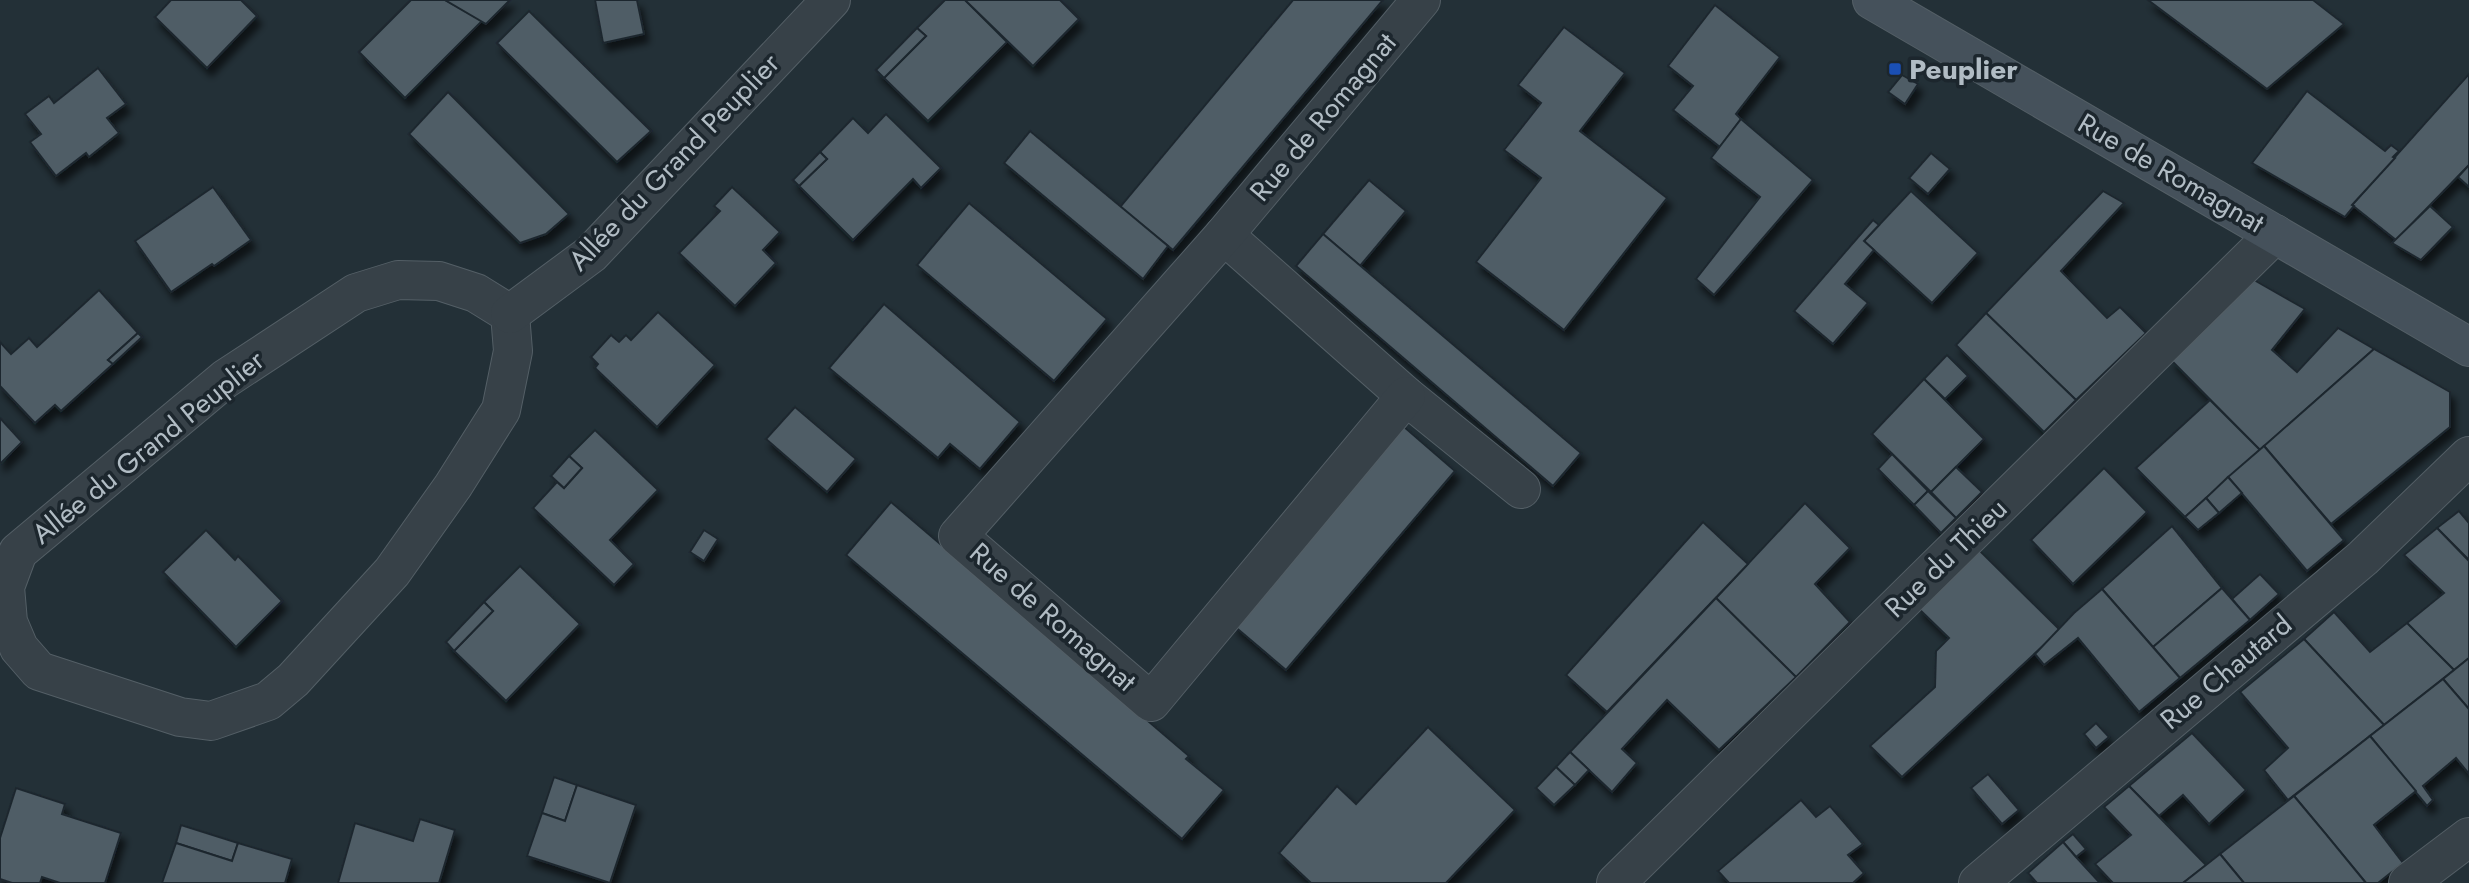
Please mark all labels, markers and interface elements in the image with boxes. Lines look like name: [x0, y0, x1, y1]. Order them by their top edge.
street label: Rue de Romagnat: [1240, 24, 1406, 210]
street label: Allée du Grand Peuplier: [559, 44, 789, 280]
place label: Peuplier: [1909, 49, 2018, 90]
marker: Peuplier: [1887, 61, 1903, 77]
street label: Rue de Romagnat: [2070, 103, 2272, 243]
street label: Allée du Grand Peuplier: [23, 340, 273, 554]
street label: Rue du Thieu: [1876, 489, 2016, 627]
street label: Rue de Romagnat: [961, 533, 1146, 701]
street label: Rue Chautard: [2151, 605, 2301, 739]

